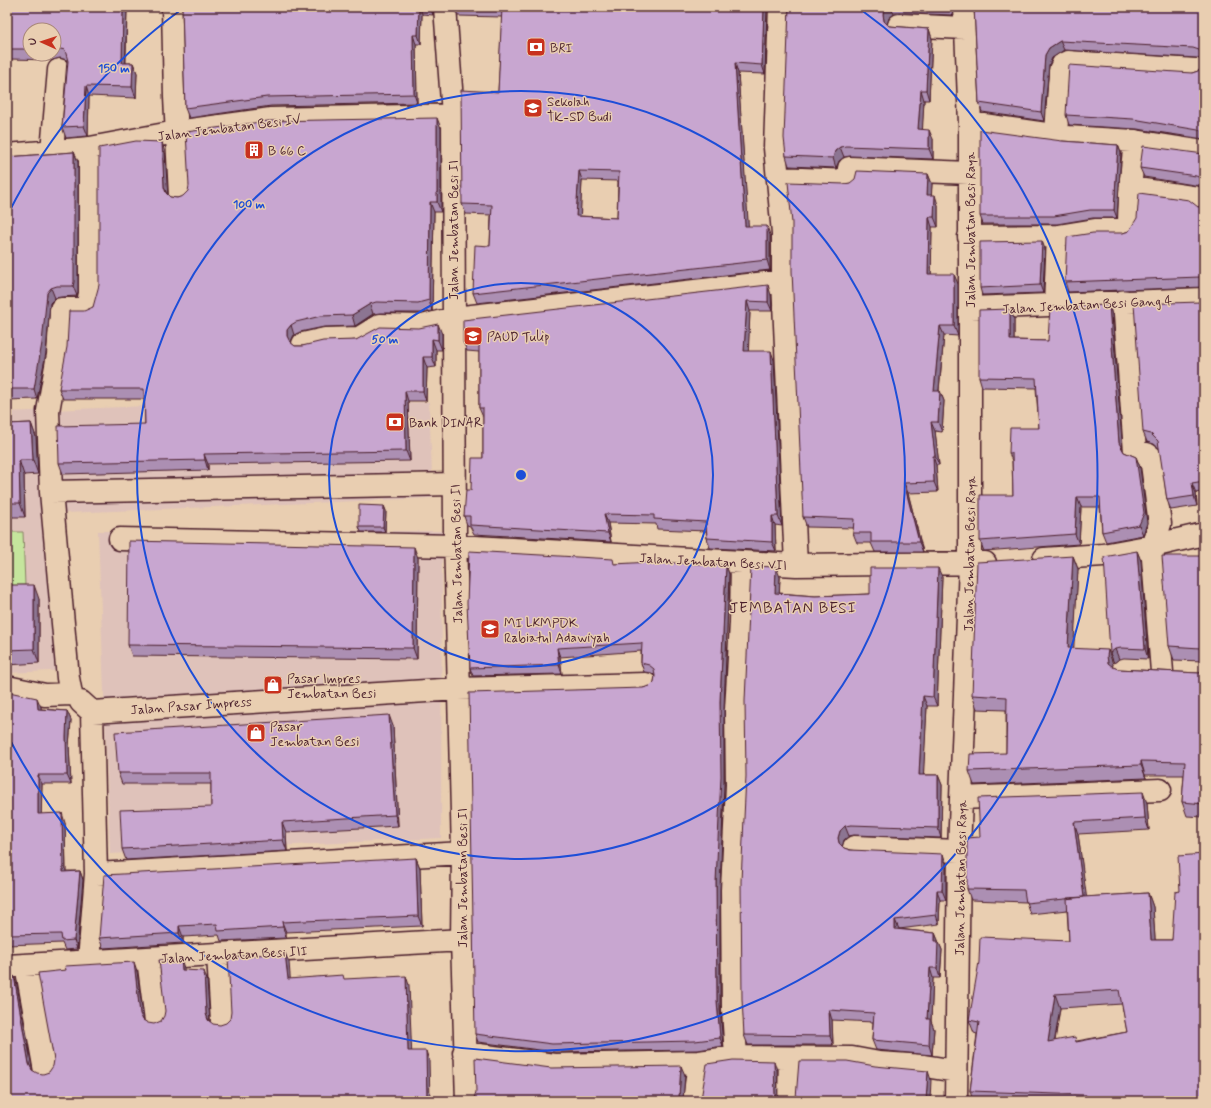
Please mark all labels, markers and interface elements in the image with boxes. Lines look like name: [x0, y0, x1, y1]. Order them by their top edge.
north arrow: [22, 22, 62, 62]
bank icon: BRI: [525, 36, 547, 58]
text: U: [26, 38, 40, 45]
place label: BRI: [550, 40, 573, 57]
text: 150 m: [98, 61, 130, 77]
place label: Sekolah TK-SD Budi: [547, 94, 612, 126]
school or university icon: Sekolah TK-SD Budi: [522, 97, 544, 119]
street label: Jalan Jembatan Besi IV: [157, 111, 302, 146]
building icon: B 66 C: [243, 139, 265, 161]
place label: B 66 C: [268, 143, 306, 160]
street label: Jalan Jembatan Besi Raya: [963, 152, 980, 308]
street label: Jalan Jembatan Besi II: [446, 160, 463, 300]
text: 100 m: [233, 197, 266, 213]
street label: Jalan Jembatan Besi Gang 4: [1002, 293, 1173, 318]
school or university icon: PAUD Tulip: [462, 325, 484, 347]
place label: PAUD Tulip: [487, 329, 549, 346]
text: 50 m: [372, 332, 399, 348]
bank icon: Bank DINAR: [384, 411, 406, 433]
place label: Bank DINAR: [409, 415, 483, 432]
centre of rings: [514, 468, 528, 482]
street label: Jalan Jembatan Besi Raya: [961, 476, 980, 632]
street label: Jalan Jembatan Besi II: [448, 484, 467, 624]
street label: Jalan Jembatan Besi VII: [639, 550, 787, 575]
district label: JEMBATAN BESI: [729, 599, 857, 619]
place label: MI LKMPDK Rabiatul Adawiyah: [504, 615, 610, 647]
school or university icon: MI LKMPDK Rabiatul Adawiyah: [479, 618, 501, 640]
place label: Pasar Impres Jembatan Besi: [287, 671, 376, 703]
shop icon: Pasar Impres Jembatan Besi: [262, 674, 284, 696]
street label: Jalan Pasar Impress: [130, 694, 252, 719]
place label: Pasar Jembatan Besi: [270, 719, 359, 751]
shop icon: Pasar Jembatan Besi: [245, 722, 267, 744]
street label: Jalan Jembatan Besi Raya: [952, 800, 971, 956]
street label: Jalan Jembatan Besi II: [455, 808, 472, 948]
street label: Jalan Jembatan Besi III: [160, 943, 308, 968]

